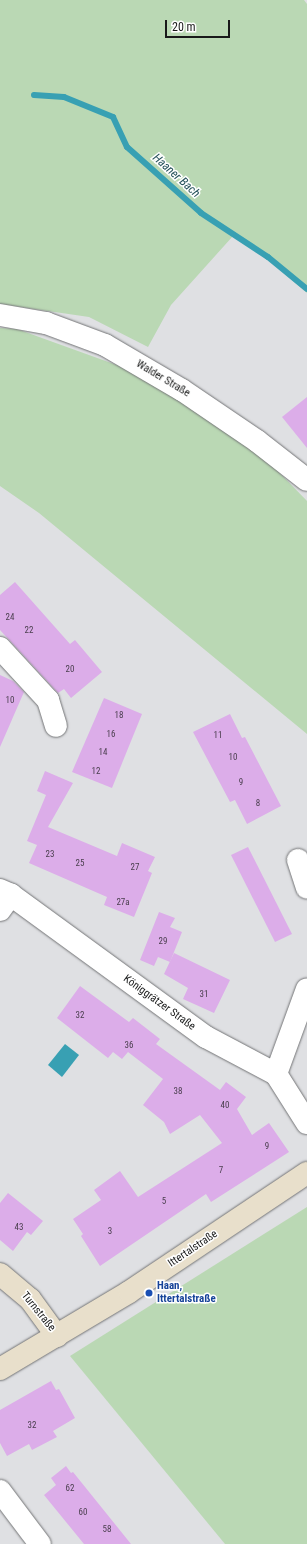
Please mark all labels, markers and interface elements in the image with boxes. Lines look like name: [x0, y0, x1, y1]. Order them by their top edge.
scale bar: [167, 12, 232, 38]
text: 20 m: [172, 20, 196, 34]
water label: Haaner Bach: [149, 151, 203, 201]
street label: Walder Straße: [134, 358, 192, 400]
house number: 24: [6, 612, 14, 622]
house number: 22: [25, 625, 33, 635]
house number: 20: [66, 664, 74, 674]
house number: 10: [6, 695, 14, 705]
house number: 18: [115, 710, 123, 720]
house number: 16: [107, 729, 115, 739]
house number: 11: [214, 730, 222, 740]
house number: 14: [99, 747, 107, 757]
house number: 10: [229, 752, 237, 762]
house number: 12: [92, 766, 100, 776]
house number: 9: [239, 777, 243, 787]
house number: 8: [256, 798, 260, 808]
house number: 23: [46, 849, 54, 859]
house number: 25: [76, 858, 84, 868]
house number: 27: [131, 862, 139, 872]
house number: 27a: [116, 897, 130, 907]
house number: 29: [159, 936, 167, 946]
street label: Königgrätzer Straße: [120, 972, 198, 1034]
house number: 31: [200, 989, 208, 999]
house number: 32: [76, 1010, 84, 1020]
house number: 36: [125, 1040, 133, 1050]
house number: 38: [174, 1086, 182, 1096]
house number: 40: [221, 1100, 229, 1110]
house number: 9: [265, 1141, 269, 1151]
house number: 7: [219, 1165, 223, 1175]
house number: 5: [162, 1196, 166, 1206]
house number: 43: [15, 1222, 23, 1232]
house number: 3: [108, 1226, 112, 1236]
street label: Ittertalstraße: [166, 1228, 220, 1270]
place label: Haan, Ittertalstraße: [157, 1280, 216, 1306]
marker: Haan, Ittertalstraße: [144, 1288, 154, 1298]
street label: Turnstraße: [18, 1290, 58, 1334]
house number: 32: [28, 1420, 36, 1430]
house number: 62: [66, 1483, 74, 1493]
house number: 60: [79, 1507, 87, 1517]
house number: 58: [103, 1524, 111, 1534]

